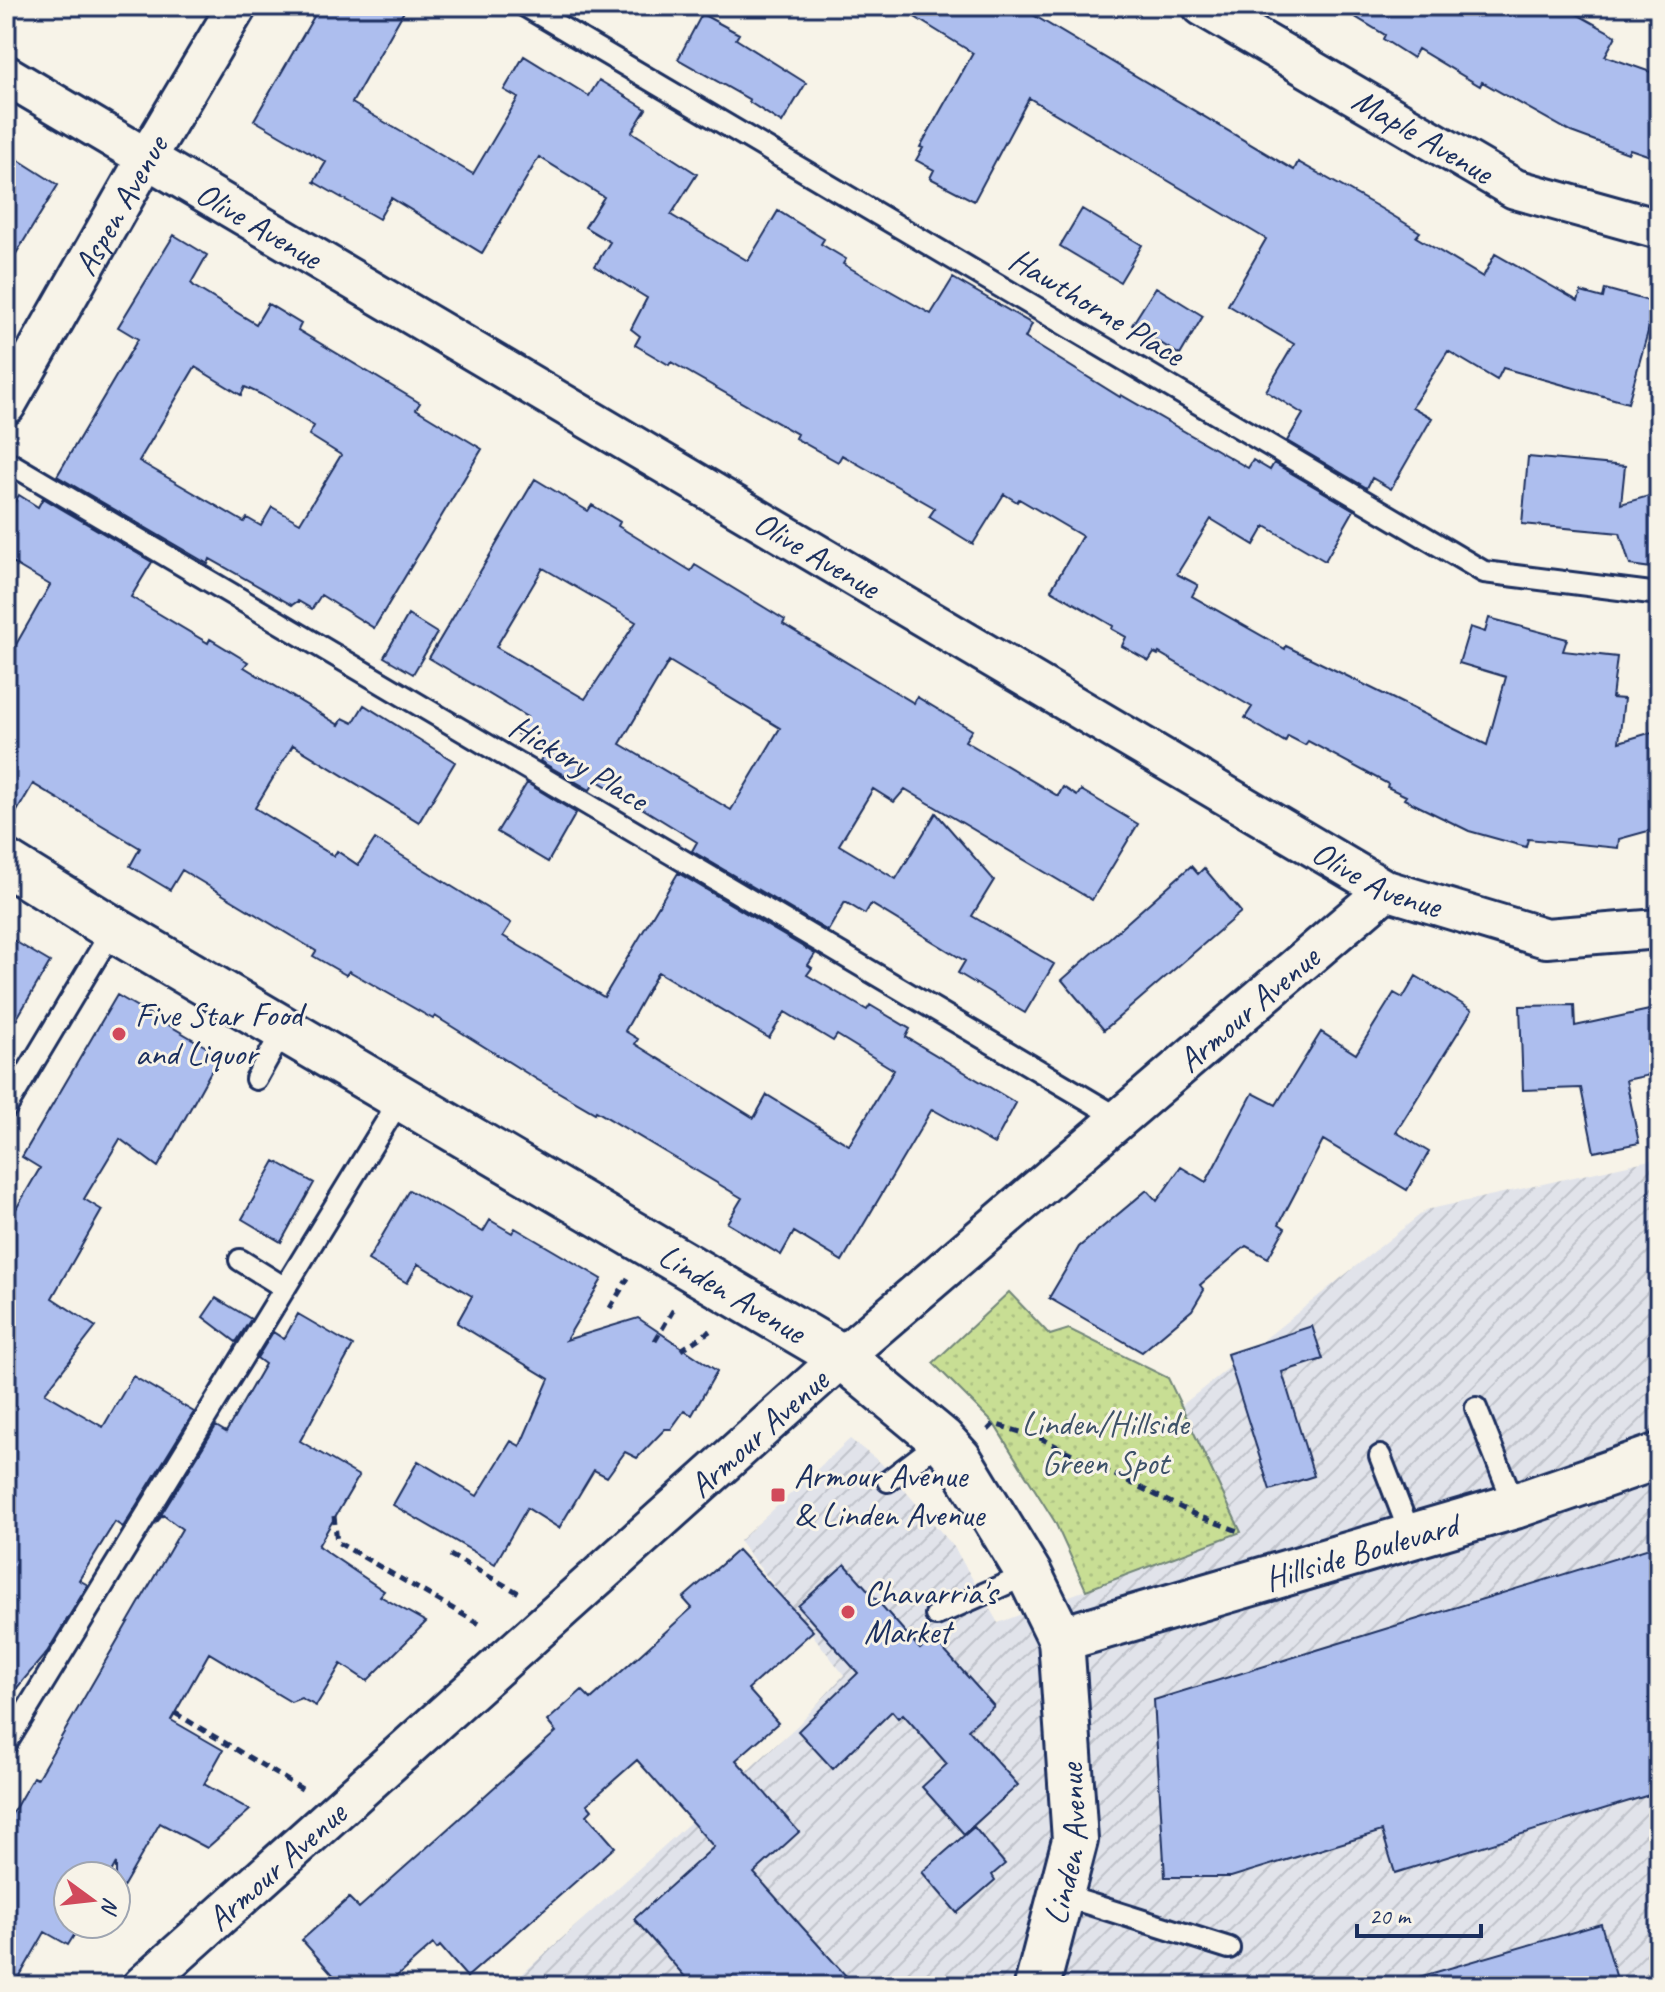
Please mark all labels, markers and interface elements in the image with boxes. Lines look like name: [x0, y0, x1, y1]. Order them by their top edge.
street label: Maple Avenue: [1345, 78, 1502, 194]
street label: Aspen Avenue: [63, 125, 179, 283]
street label: Olive Avenue: [188, 171, 331, 280]
street label: Hawthorne Place: [1002, 237, 1194, 376]
street label: Olive Avenue: [746, 501, 889, 609]
street label: Hickory Place: [502, 704, 658, 822]
street label: Olive Avenue: [1304, 830, 1448, 928]
street label: Armour Avenue: [1169, 935, 1329, 1082]
place label: Five Star Food and Liquor: [135, 993, 307, 1075]
marker: Five Star Food and Liquor: [110, 1025, 128, 1043]
street label: Linden Avenue: [651, 1233, 815, 1354]
street label: Armour Avenue: [679, 1358, 838, 1507]
park label: Linden/Hillside Green Spot: [1021, 1402, 1190, 1484]
place label: Armour Avenue & Linden Avenue: [794, 1454, 986, 1536]
marker: Armour Avenue & Linden Avenue: [769, 1486, 787, 1504]
street label: Hillside Boulevard: [1259, 1501, 1468, 1600]
place label: Chavarria's Market: [864, 1571, 1000, 1653]
marker: Chavarria's Market: [839, 1603, 857, 1621]
street label: Linden Avenue: [1033, 1760, 1097, 1929]
street label: Armour Avenue: [197, 1791, 356, 1940]
north arrow: [52, 1860, 132, 1940]
scale bar: [1357, 1888, 1481, 1938]
text: N: [94, 1895, 126, 1918]
text: 20 m: [1369, 1901, 1412, 1931]

